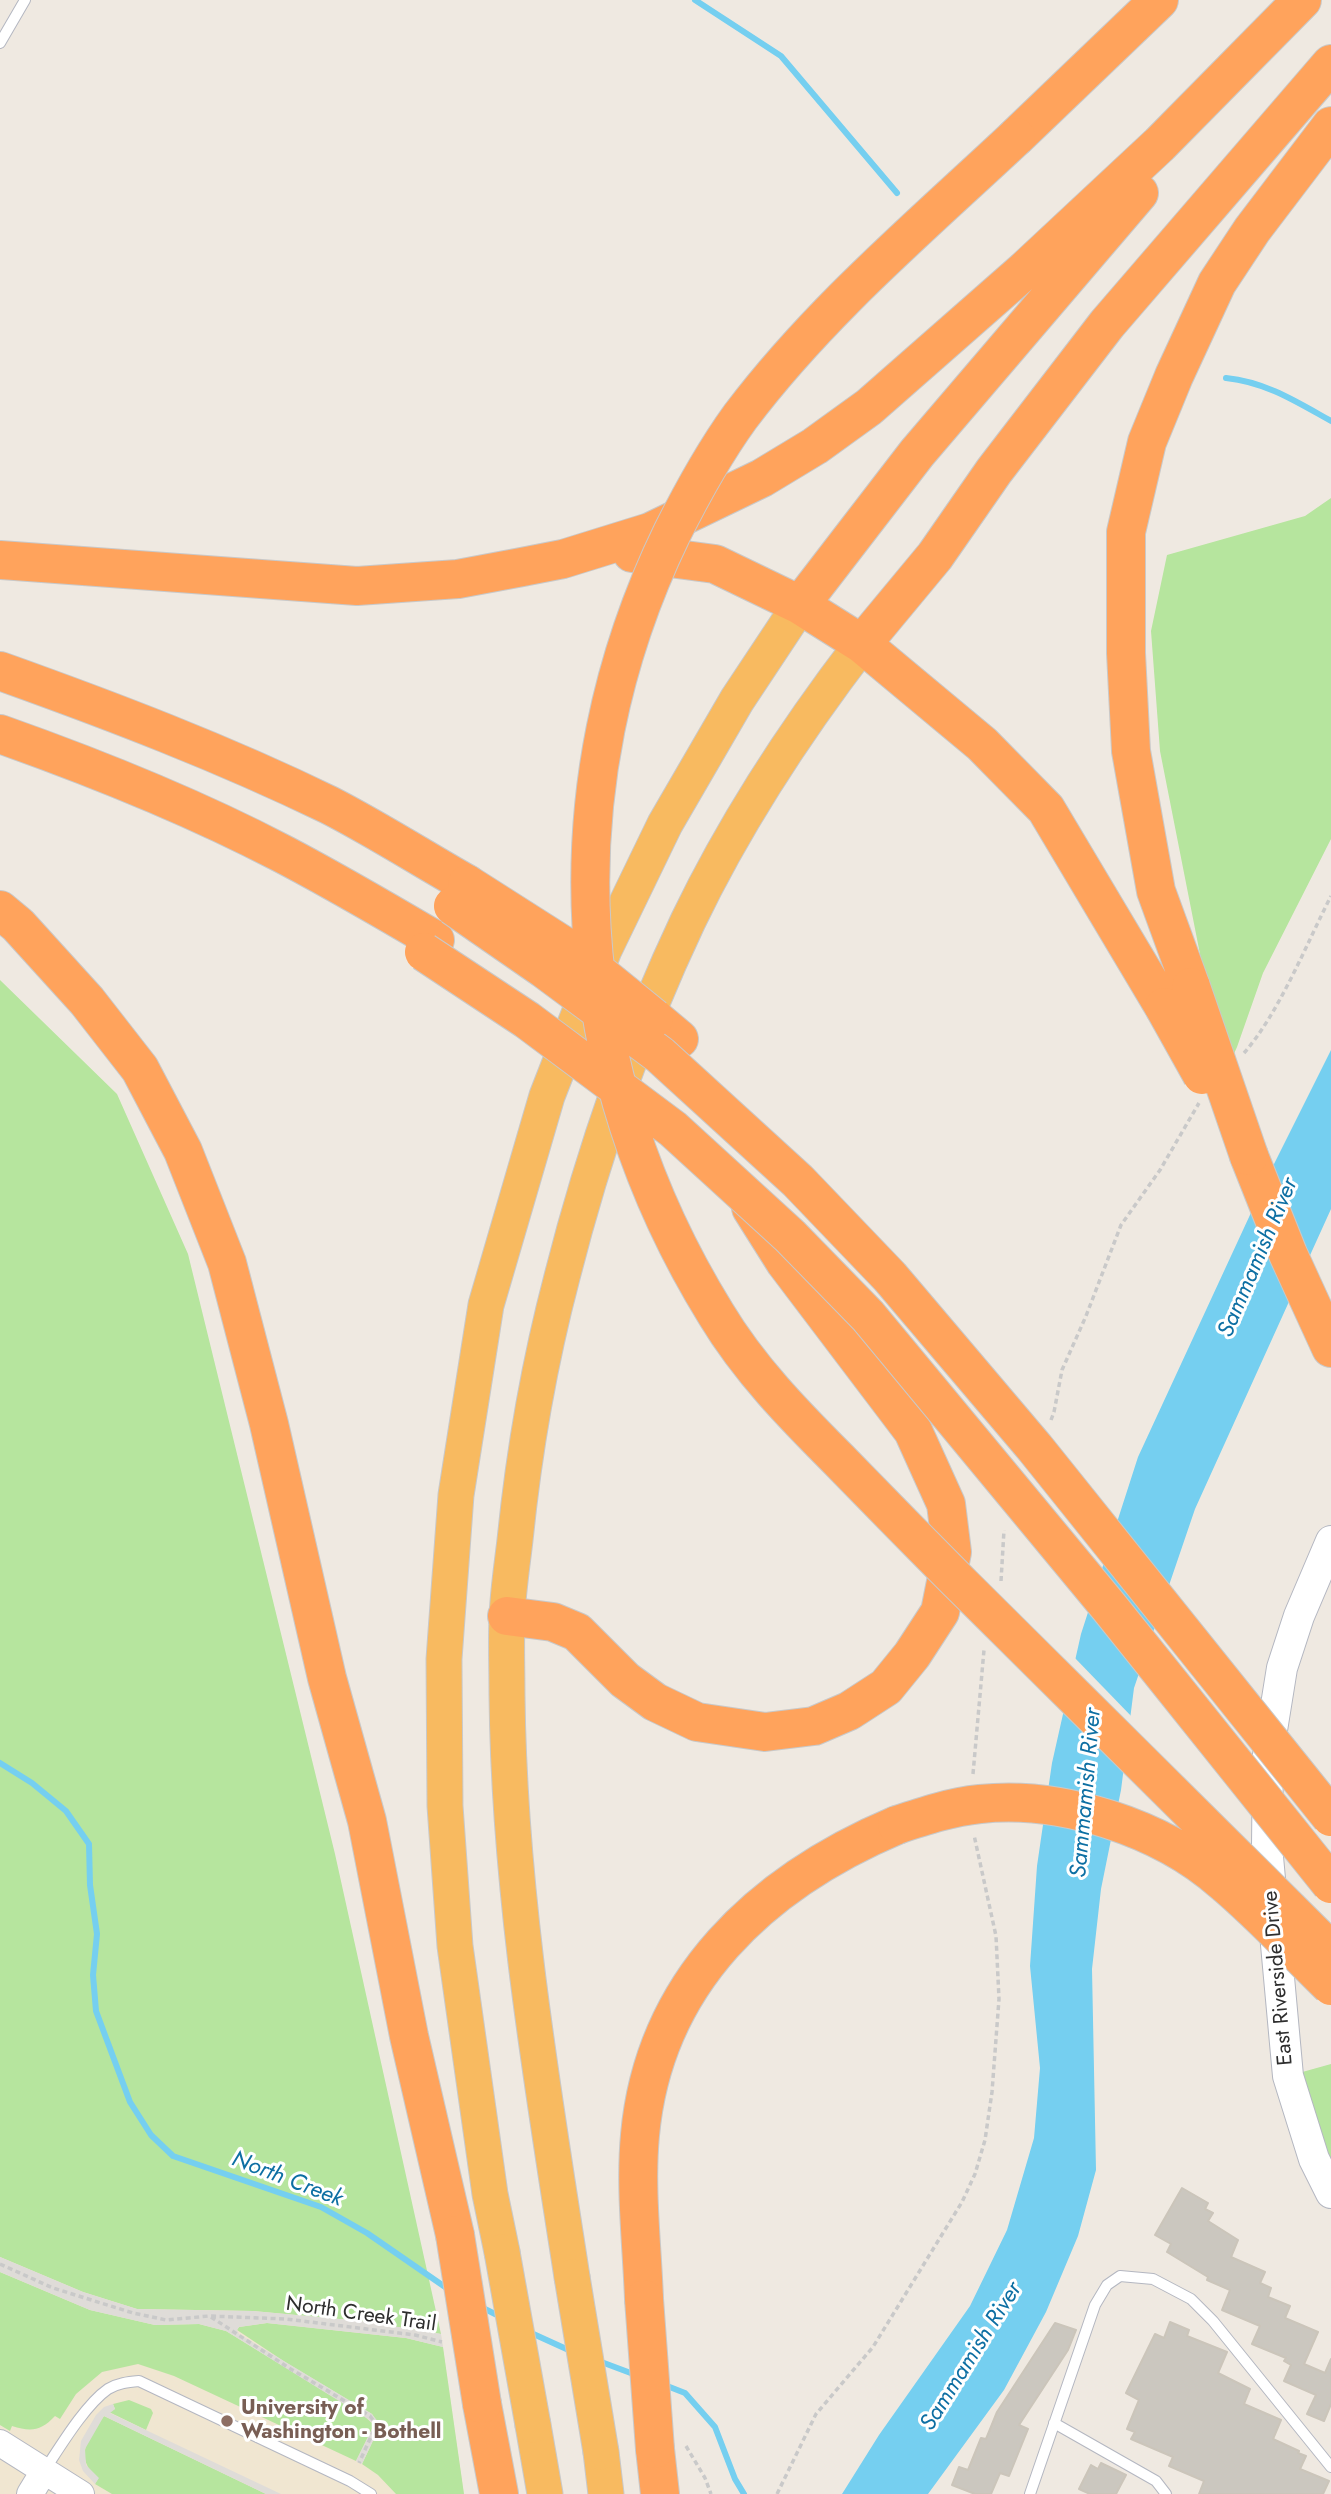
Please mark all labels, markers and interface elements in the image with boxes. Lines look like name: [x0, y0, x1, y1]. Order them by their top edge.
water label: Sammamish River: [1213, 1174, 1305, 1342]
water label: Sammamish River: [1066, 1707, 1108, 1879]
street label: East Riverside Drive: [1259, 1890, 1299, 2066]
water label: North Creek: [228, 2146, 346, 2214]
water label: Sammamish River: [915, 2277, 1029, 2437]
street label: North Creek Trail: [284, 2292, 438, 2338]
place label: University of Washington - Bothell: [241, 2396, 442, 2446]
marker: University of Washington - Bothell: [219, 2413, 235, 2429]

